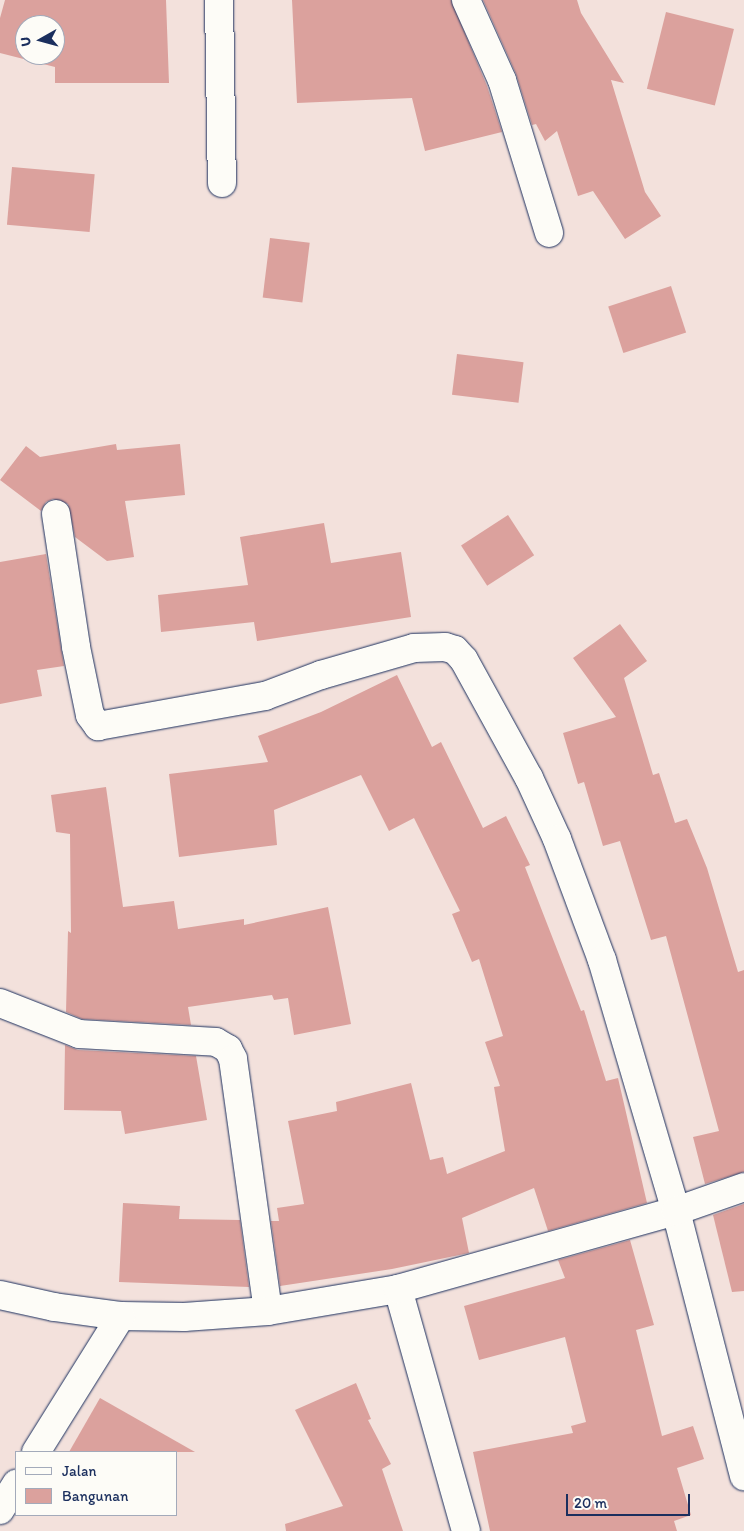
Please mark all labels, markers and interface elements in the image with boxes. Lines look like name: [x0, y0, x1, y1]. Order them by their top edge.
north arrow: [15, 15, 65, 65]
text: U: [17, 36, 35, 47]
legend: [15, 1451, 178, 1516]
text: Jalan: [62, 1462, 96, 1480]
scale bar: [569, 1484, 693, 1516]
text: Bangunan: [62, 1487, 129, 1505]
text: 20 m: [574, 1494, 607, 1512]

